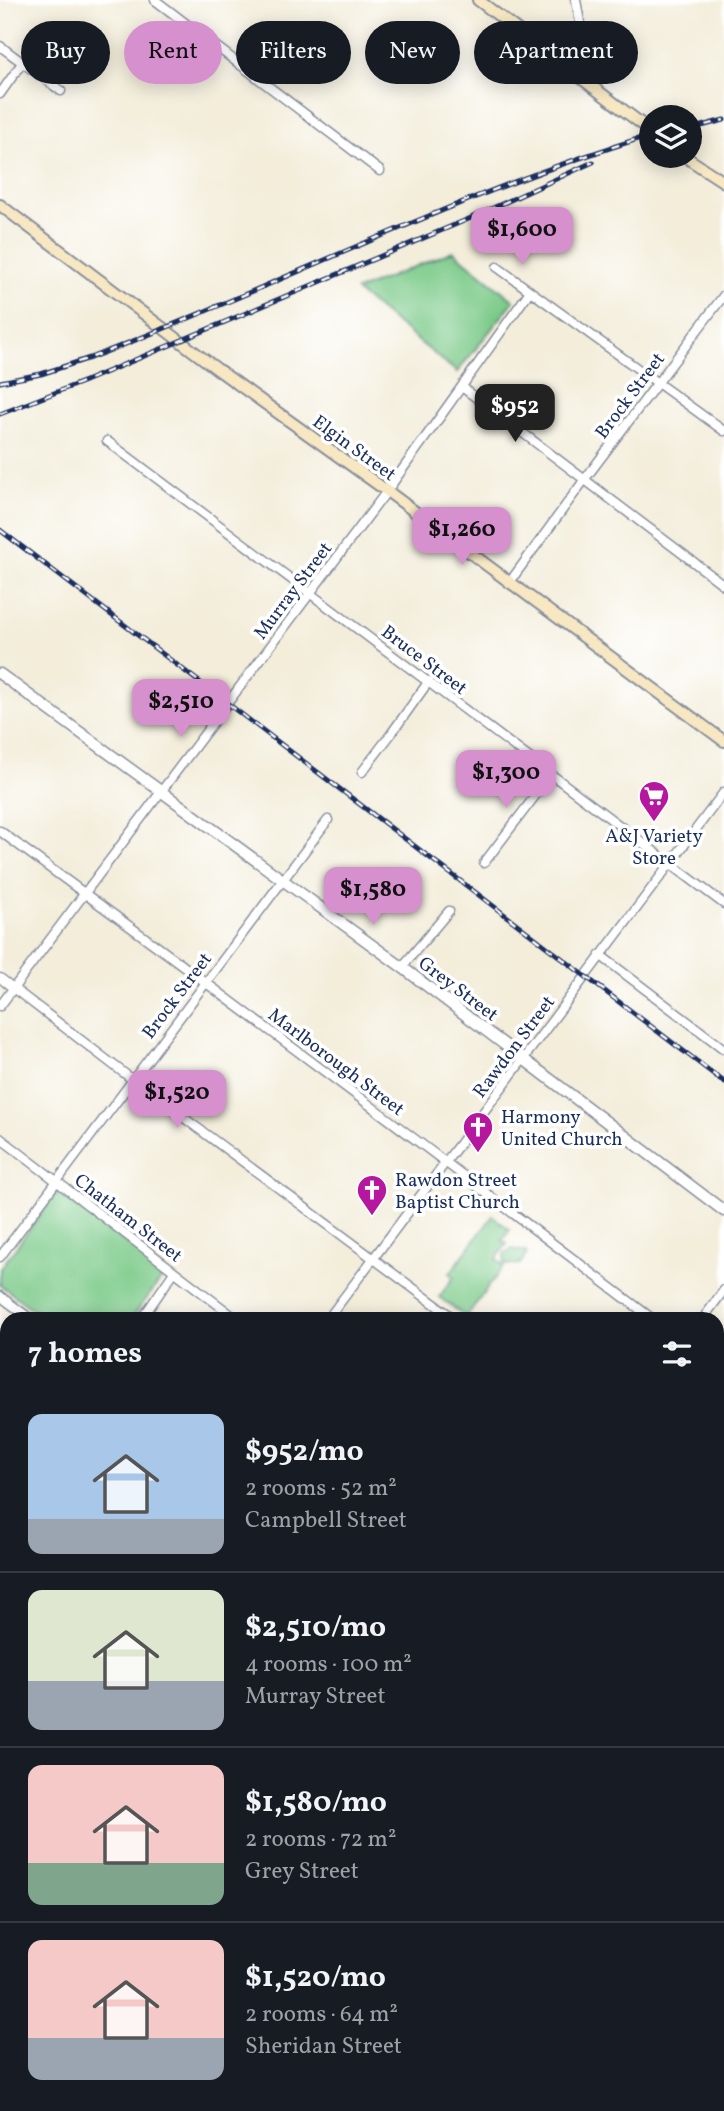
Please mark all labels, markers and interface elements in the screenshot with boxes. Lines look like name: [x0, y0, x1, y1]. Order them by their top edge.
chip: Buy: [21, 21, 110, 84]
chip: Rent: [124, 21, 222, 84]
chip: Filters: [236, 21, 351, 84]
chip: New: [365, 21, 460, 84]
chip: Apartment: [474, 21, 638, 84]
map controls: [639, 105, 702, 168]
button: layers: [639, 105, 702, 168]
pin: $1,600: [465, 208, 579, 267]
text: $1,600: [487, 214, 557, 246]
street label: Brock Street: [590, 347, 672, 445]
pin: $952: [474, 384, 556, 444]
text: $952: [491, 391, 539, 423]
street label: Elgin Street: [307, 409, 401, 488]
pin: $1,260: [405, 508, 519, 567]
text: $1,260: [428, 514, 496, 546]
street label: Murray Street: [248, 537, 339, 645]
street label: Bruce Street: [375, 620, 472, 702]
pin: $2,510: [124, 680, 238, 739]
text: $2,510: [148, 686, 214, 718]
pin: $1,300: [449, 750, 563, 810]
text: $1,300: [472, 757, 540, 789]
supermarket icon: A&J Variety Store: [637, 779, 671, 823]
place label: A&J Variety Store: [605, 824, 703, 872]
pin: $1,580: [316, 867, 430, 927]
text: $1,580: [340, 874, 406, 906]
street label: Brock Street: [137, 947, 219, 1045]
street label: Grey Street: [412, 951, 503, 1028]
street label: Rawdon Street: [467, 990, 562, 1104]
street label: Marlborough Street: [262, 1003, 410, 1123]
pin: $1,520: [120, 1070, 234, 1130]
text: $1,520: [144, 1077, 210, 1109]
place label: Harmony United Church: [501, 1105, 623, 1153]
church icon: Harmony United Church: [461, 1110, 495, 1154]
street label: Chatham Street: [68, 1168, 188, 1269]
place label: Rawdon Street Baptist Church: [395, 1168, 520, 1216]
church icon: Rawdon Street Baptist Church: [355, 1173, 389, 1217]
text: 7 homes: [28, 1333, 142, 1375]
icon: filters: [658, 1335, 696, 1373]
text: $952/mo: [245, 1431, 364, 1473]
icon: home: [84, 1442, 168, 1526]
text: 2 rooms · 52 m²: [245, 1473, 397, 1505]
text: Campbell Street: [245, 1505, 407, 1537]
text: $2,510/mo: [245, 1607, 386, 1649]
icon: home: [84, 1618, 168, 1702]
text: 4 rooms · 100 m²: [245, 1649, 412, 1681]
text: Murray Street: [245, 1681, 386, 1713]
text: $1,580/mo: [245, 1782, 387, 1824]
icon: home: [84, 1793, 168, 1877]
text: 2 rooms · 72 m²: [245, 1824, 396, 1856]
text: Grey Street: [245, 1856, 359, 1888]
text: $1,520/mo: [245, 1957, 386, 1999]
icon: home: [84, 1968, 168, 2052]
text: 2 rooms · 64 m²: [245, 1999, 398, 2031]
text: Sheridan Street: [245, 2031, 402, 2063]

